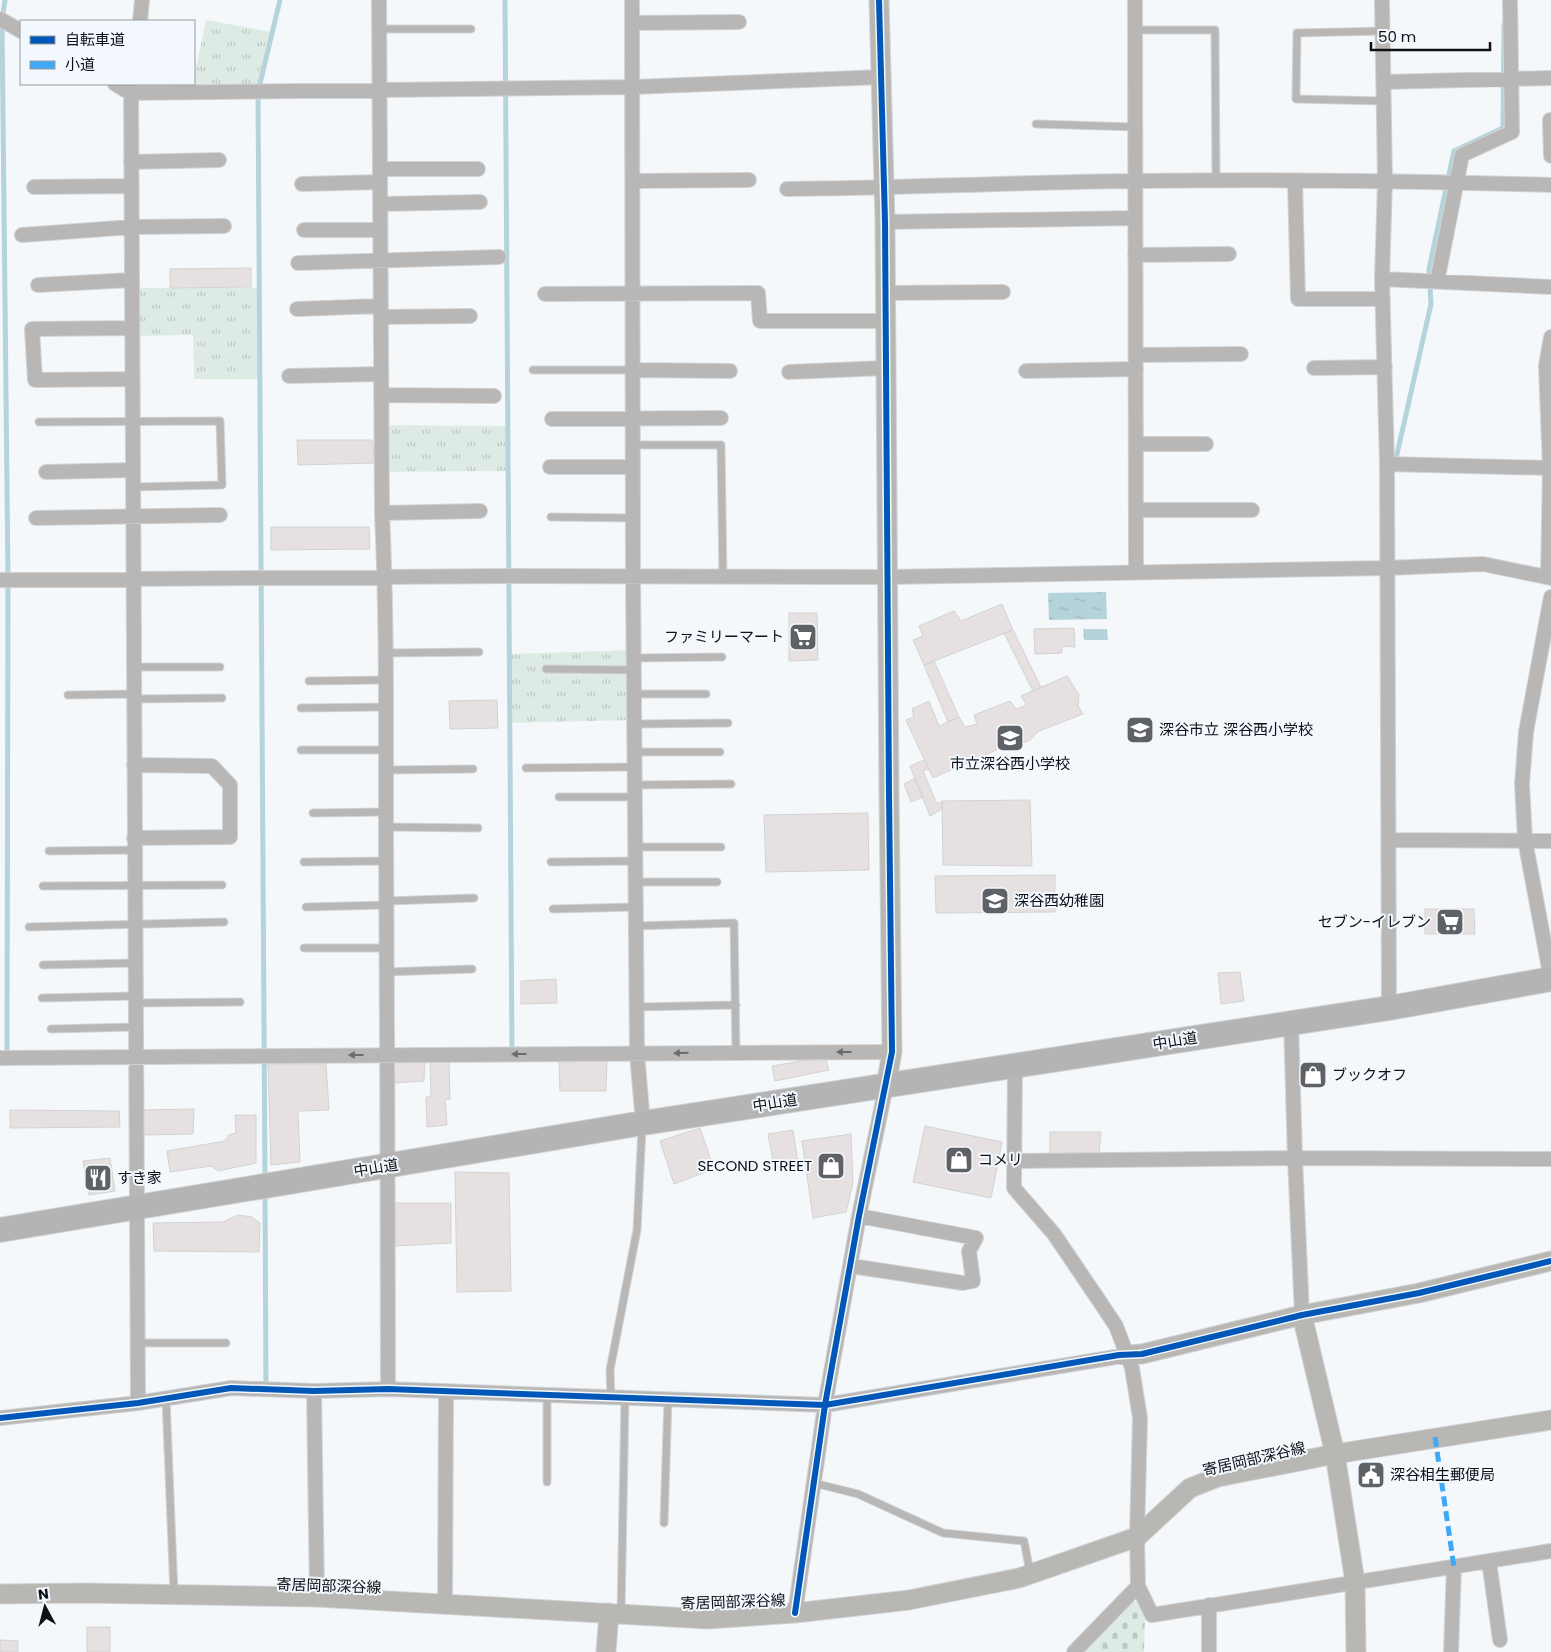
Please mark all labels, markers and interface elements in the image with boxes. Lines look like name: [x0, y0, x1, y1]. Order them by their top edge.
legend: [20, 20, 195, 85]
scale bar: [1371, 20, 1490, 52]
text: 50 m: [1378, 26, 1416, 47]
text: 自転車道: [65, 29, 125, 50]
text: 小道: [65, 54, 95, 75]
supermarket icon: ファミリーマート: [788, 622, 818, 652]
place label: ファミリーマート: [664, 626, 784, 647]
school or university icon: 深谷市立 深谷西小学校: [1125, 715, 1155, 745]
place label: 深谷市立 深谷西小学校: [1159, 719, 1313, 740]
school or university icon: 市立深谷西小学校: [995, 723, 1025, 753]
place label: 市立深谷西小学校: [950, 753, 1070, 774]
school or university icon: 深谷西幼稚園: [980, 886, 1010, 916]
place label: 深谷西幼稚園: [1014, 890, 1104, 911]
supermarket icon: セブン-イレブン: [1435, 907, 1465, 937]
place label: セブン-イレブン: [1318, 911, 1431, 932]
street label: 中山道: [1151, 1027, 1199, 1054]
one-way arrow: [835, 1048, 851, 1056]
one-way arrow: [673, 1049, 689, 1057]
one-way arrow: [510, 1050, 526, 1058]
one-way arrow: [348, 1051, 364, 1059]
shop icon: ブックオフ: [1298, 1060, 1328, 1090]
place label: ブックオフ: [1332, 1064, 1407, 1085]
street label: 中山道: [751, 1089, 799, 1116]
shop icon: コメリ: [944, 1145, 974, 1175]
place label: コメリ: [978, 1149, 1023, 1170]
shop icon: SECOND STREET: [816, 1151, 846, 1181]
street label: 中山道: [352, 1154, 400, 1181]
place label: SECOND STREET: [697, 1155, 812, 1176]
restaurant icon: すき家: [83, 1163, 113, 1193]
place label: すき家: [117, 1167, 162, 1188]
street label: 寄居岡部深谷線: [1200, 1436, 1307, 1481]
public building icon: 深谷相生郵便局: [1356, 1460, 1386, 1490]
place label: 深谷相生郵便局: [1390, 1464, 1495, 1485]
street label: 寄居岡部深谷線: [276, 1573, 382, 1598]
north arrow: [20, 1582, 70, 1632]
text: N: [37, 1584, 50, 1605]
street label: 寄居岡部深谷線: [680, 1589, 786, 1614]

